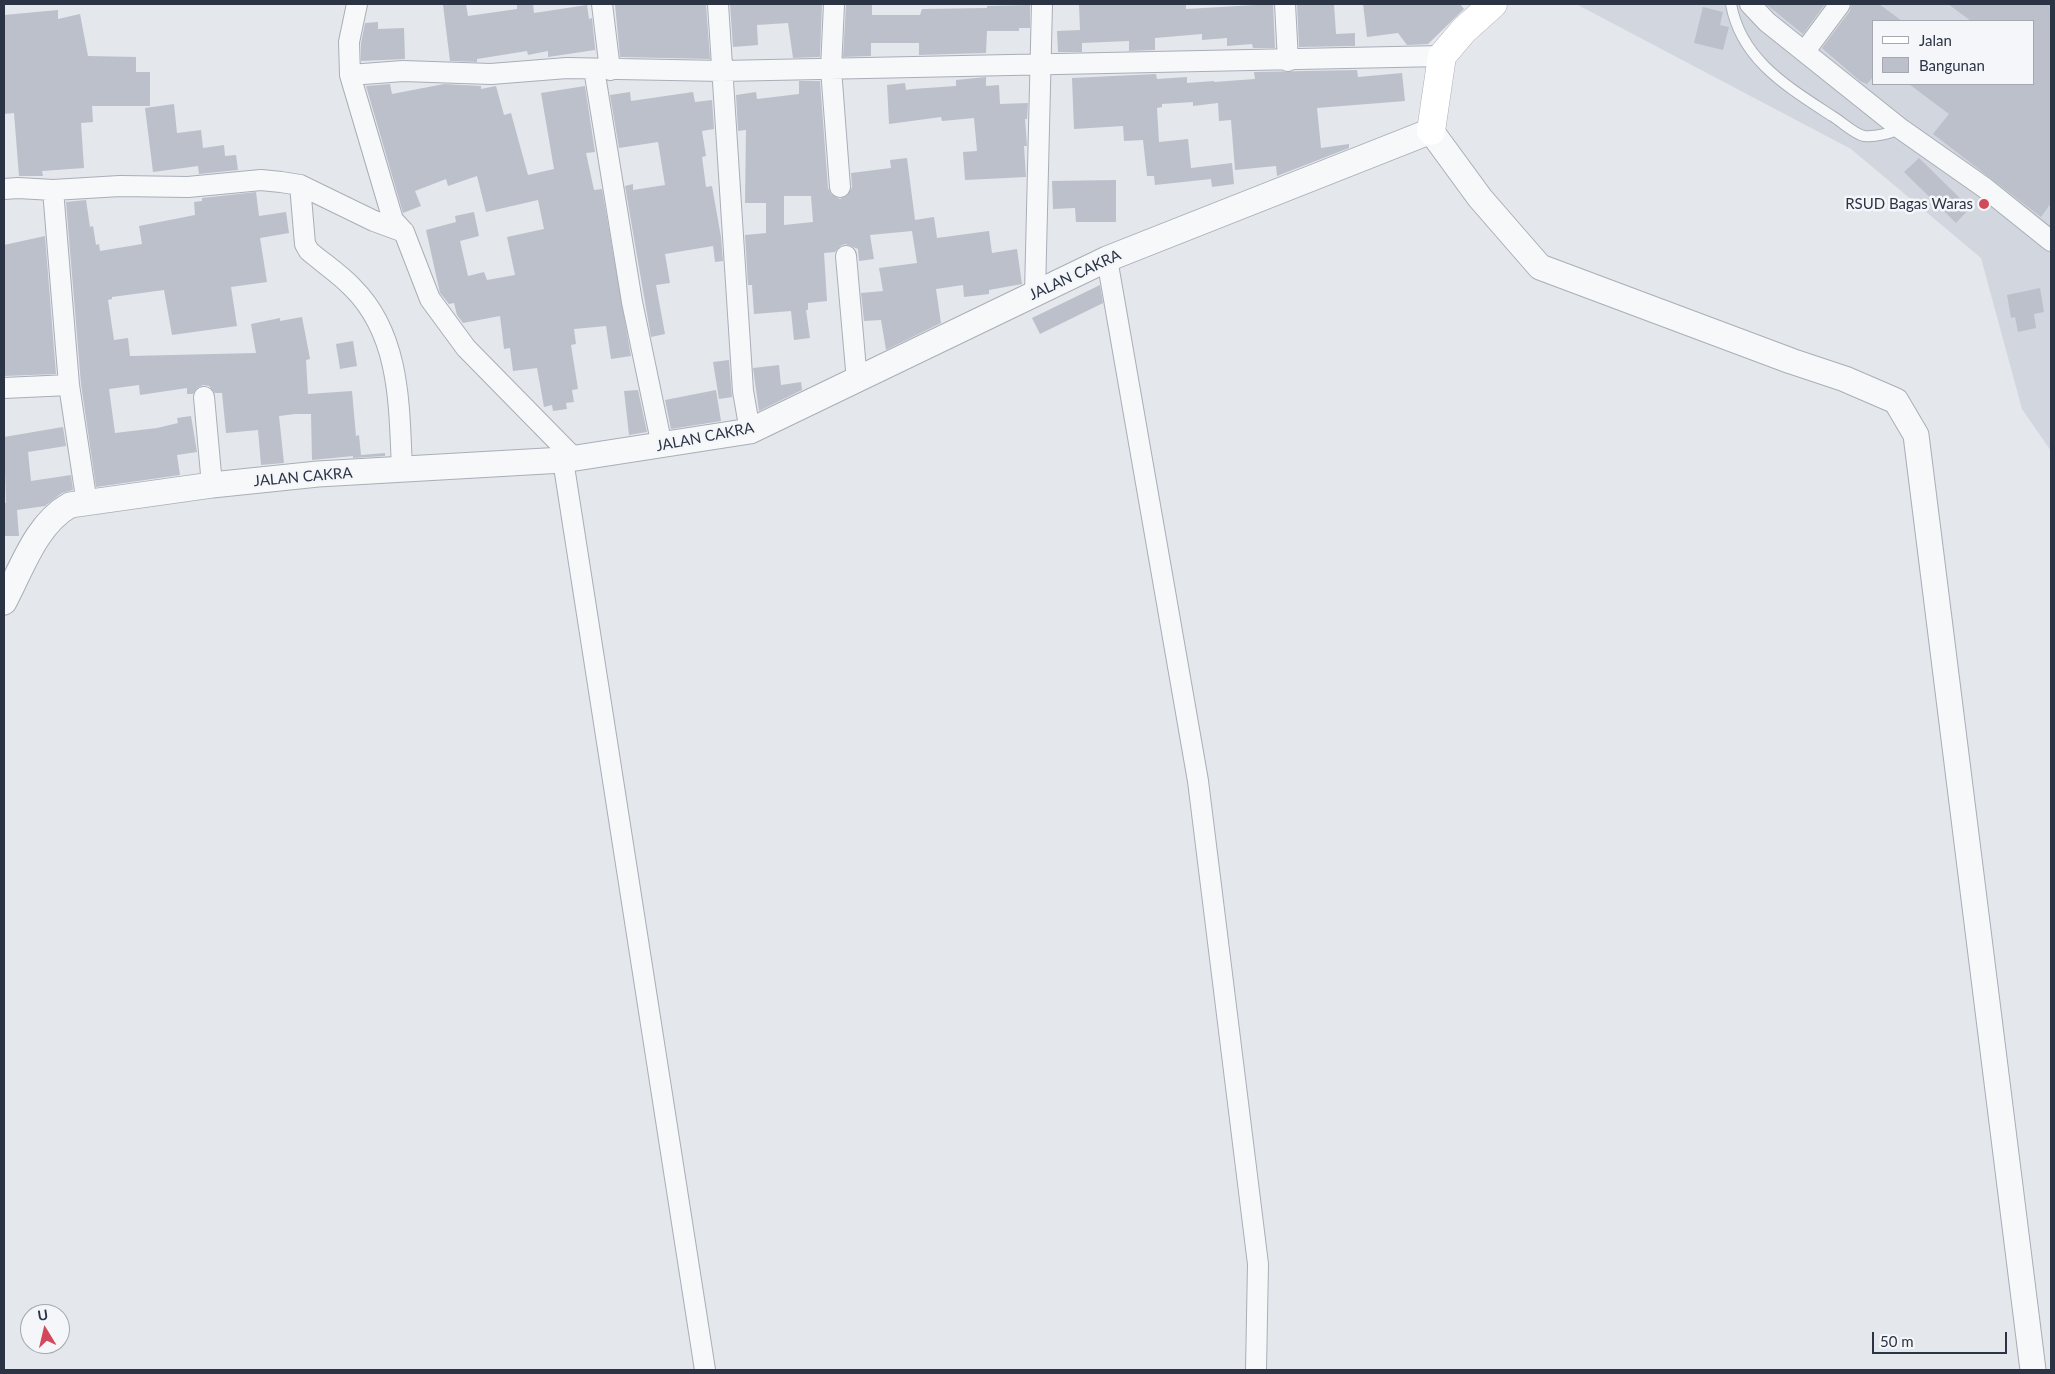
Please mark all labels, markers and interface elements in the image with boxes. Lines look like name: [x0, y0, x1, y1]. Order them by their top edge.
legend: [1872, 20, 2035, 85]
text: Jalan: [1919, 31, 1952, 49]
text: Bangunan: [1919, 56, 1985, 74]
place label: RSUD Bagas Waras: [1845, 195, 1973, 213]
marker: RSUD Bagas Waras: [1977, 197, 1991, 211]
street label: JALAN CAKRA: [1026, 246, 1124, 304]
street label: JALAN CAKRA: [655, 419, 755, 455]
street label: JALAN CAKRA: [253, 464, 353, 490]
north arrow: [20, 1304, 70, 1354]
text: U: [36, 1305, 49, 1324]
scale bar: [1875, 1322, 2010, 1354]
text: 50 m: [1880, 1332, 1914, 1350]

